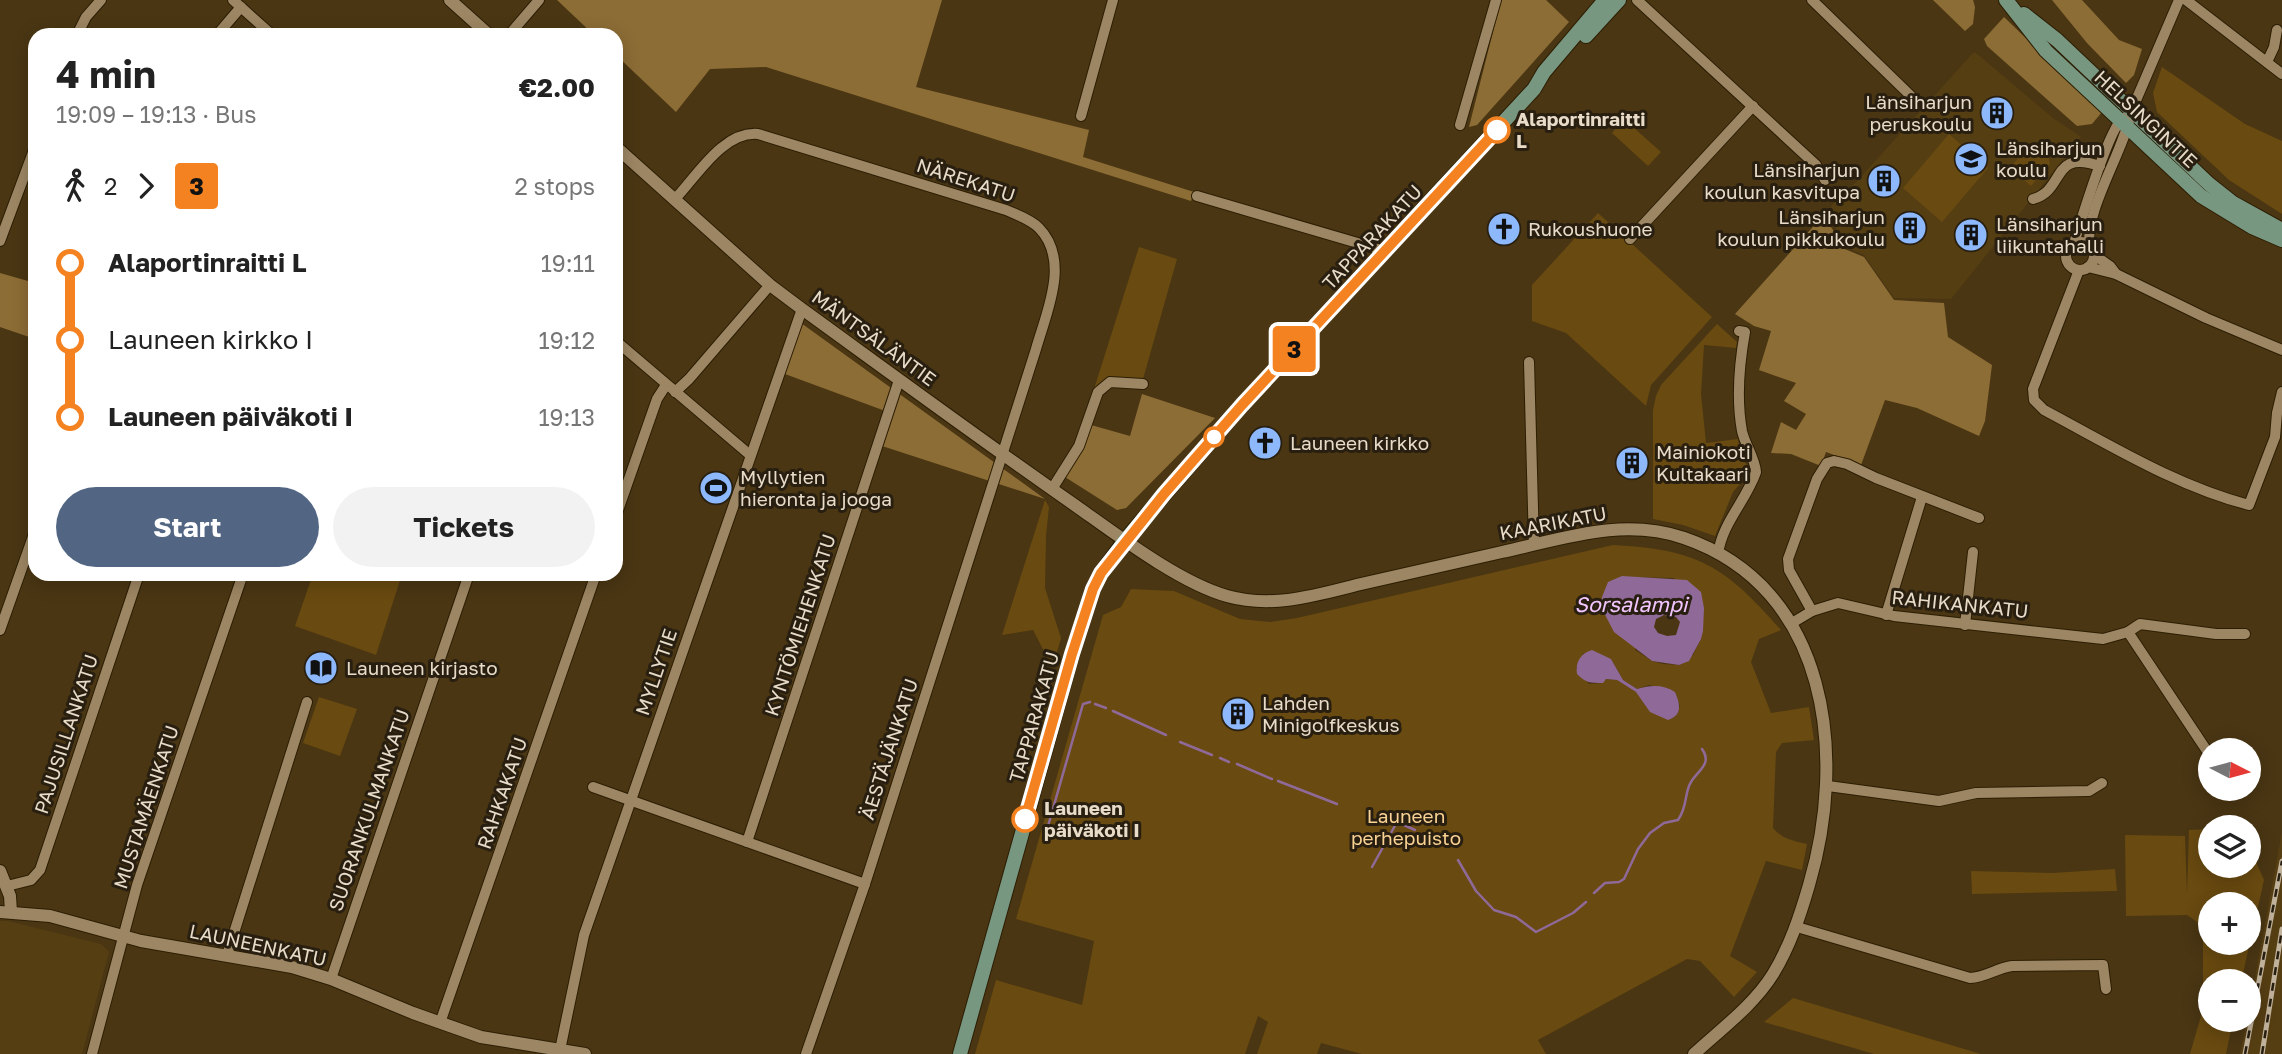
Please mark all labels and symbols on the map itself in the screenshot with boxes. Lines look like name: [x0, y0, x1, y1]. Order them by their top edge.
street label: HELSINGINTIE: [2090, 65, 2203, 172]
place label: Länsiharjun peruskoulu: [1865, 90, 1972, 135]
building icon: Länsiharjun peruskoulu: [1978, 94, 2016, 132]
place label: Alaportinraitti L: [1516, 107, 1645, 152]
marker: Alaportinraitti L: [1484, 117, 1510, 143]
place label: Länsiharjun koulu: [1996, 136, 2103, 181]
school or university icon: Länsiharjun koulu: [1952, 140, 1990, 178]
street label: NÄREKATU: [914, 153, 1018, 206]
place label: Länsiharjun koulun kasvitupa: [1704, 158, 1860, 203]
building icon: Länsiharjun koulun kasvitupa: [1865, 162, 1903, 200]
street label: TAPPARAKATU: [1317, 179, 1426, 294]
place label: Länsiharjun koulun pikkukoulu: [1717, 205, 1885, 250]
building icon: Länsiharjun koulun pikkukoulu: [1891, 209, 1929, 247]
church icon: Rukoushuone: [1485, 210, 1523, 248]
place label: Länsiharjun liikuntahalli: [1996, 212, 2104, 257]
building icon: Länsiharjun liikuntahalli: [1952, 216, 1990, 254]
place label: Rukoushuone: [1528, 217, 1653, 240]
street label: MÄNTSÄLÄNTIE: [808, 285, 941, 390]
line badge: 3: [1271, 326, 1317, 372]
church icon: Launeen kirkko: [1246, 424, 1284, 462]
unlabelled marker: [1204, 427, 1224, 447]
place label: Launeen kirkko: [1290, 431, 1429, 454]
place label: Mainiokoti Kultakaari: [1656, 440, 1751, 485]
building icon: Mainiokoti Kultakaari: [1613, 444, 1651, 482]
place label: Myllytien hieronta ja jooga: [740, 465, 892, 510]
sports icon: Myllytien hieronta ja jooga: [697, 469, 735, 507]
street label: KAARIKATU: [1497, 501, 1608, 544]
street label: KYNTÖMIEHENKATU: [759, 531, 840, 719]
street label: RAHIKANKATU: [1891, 585, 2029, 622]
water label: Sorsalampi: [1575, 591, 1690, 617]
street label: MYLLYTIE: [630, 626, 681, 718]
library icon: Launeen kirjasto: [302, 649, 340, 687]
street label: TAPPARAKATU: [1004, 649, 1063, 785]
street label: PAJUSILLANKATU: [29, 651, 102, 816]
place label: Launeen kirjasto: [346, 656, 498, 679]
street label: ÄESTÄJÄNKATU: [855, 675, 922, 822]
place label: Lahden Minigolfkeskus: [1262, 691, 1400, 736]
building icon: Lahden Minigolfkeskus: [1219, 695, 1257, 733]
street label: SUORANKULMANKATU: [323, 706, 414, 914]
street label: MUSTAMÄENKATU: [108, 722, 183, 892]
street label: RAHKAKATU: [472, 734, 531, 852]
north arrow: [2198, 738, 2261, 802]
place label: Launeen päiväkoti I: [1044, 796, 1140, 841]
park label: Launeen perhepuisto: [1351, 804, 1461, 849]
marker: Launeen päiväkoti I: [1012, 806, 1038, 832]
street label: LAUNEENKATU: [187, 919, 329, 970]

